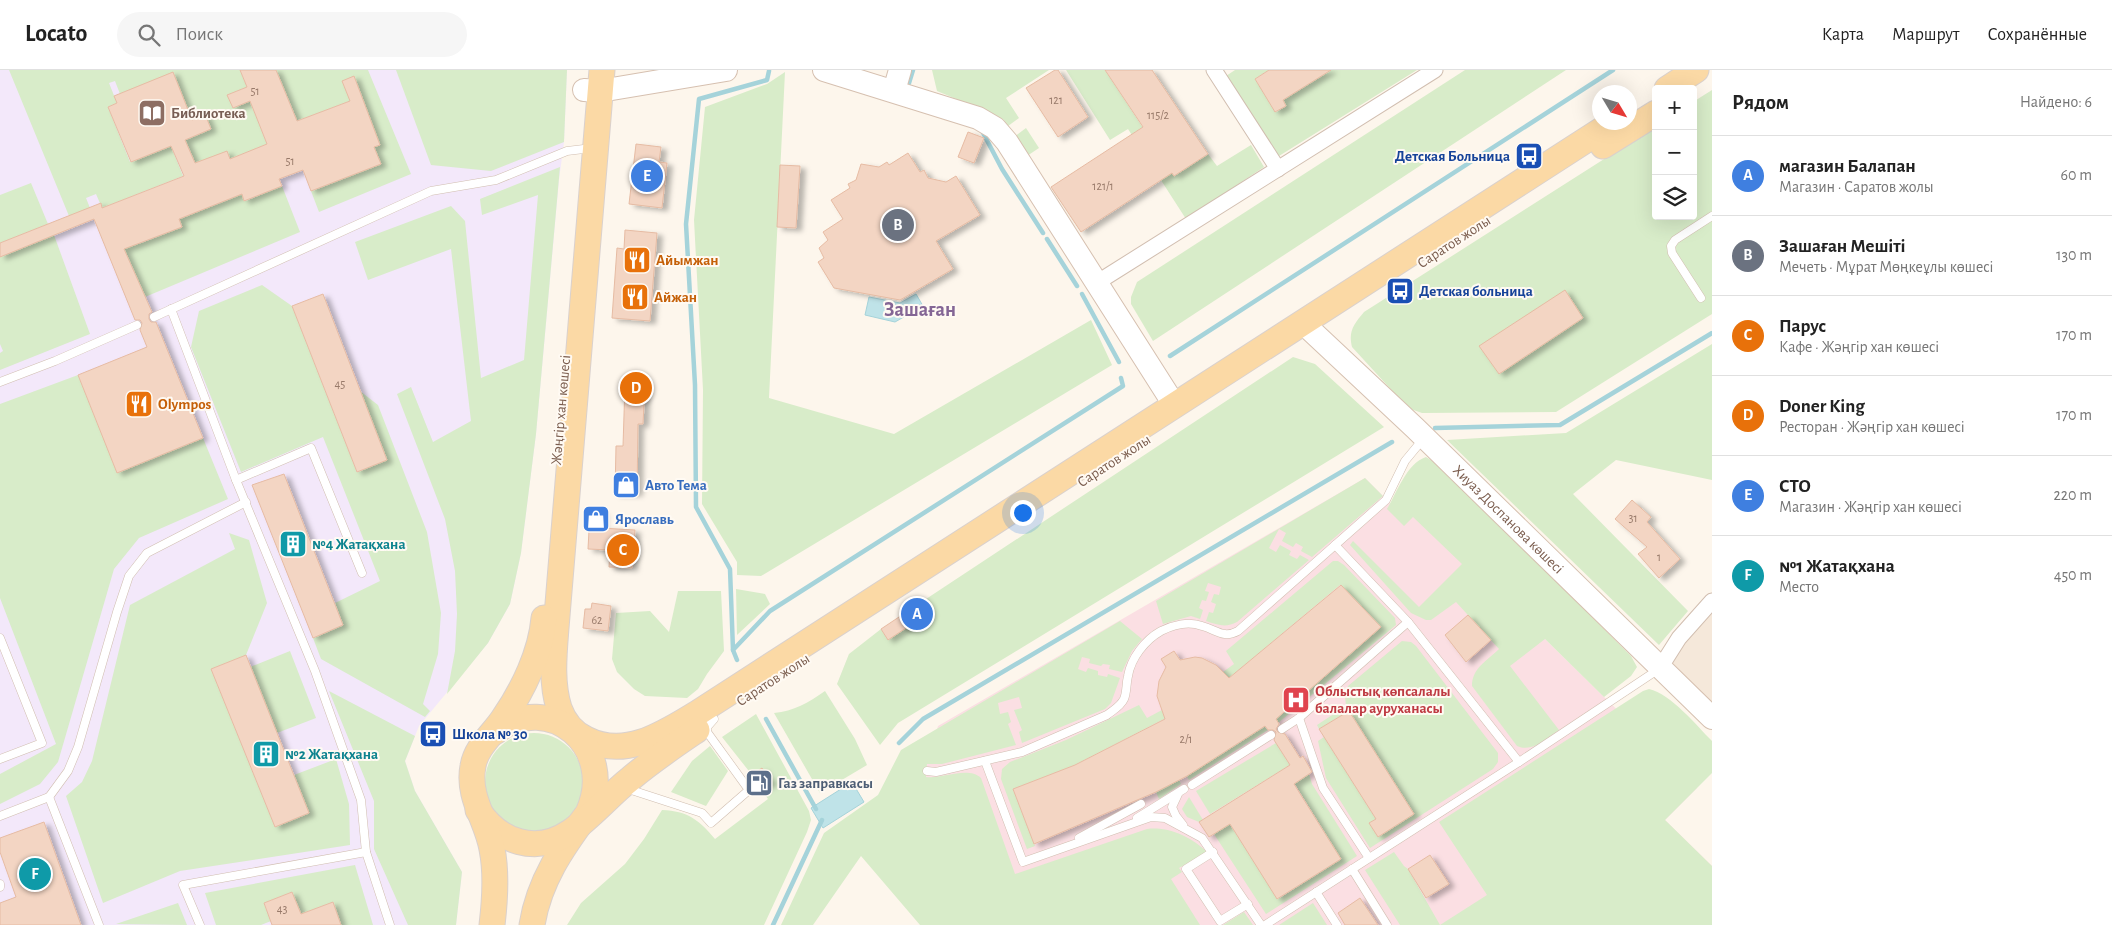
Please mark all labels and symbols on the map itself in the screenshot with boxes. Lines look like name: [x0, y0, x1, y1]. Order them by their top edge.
house number: 51: [250, 85, 260, 97]
north arrow: [1592, 85, 1637, 130]
house number: 121: [1049, 94, 1063, 106]
library icon: Библиотека: [137, 98, 167, 128]
place label: Библиотека: [171, 106, 246, 121]
house number: 115/2: [1147, 109, 1170, 121]
bus stop icon: Детская Больница: [1514, 141, 1544, 171]
place label: Детская Больница: [1395, 149, 1510, 164]
house number: 51: [285, 155, 295, 167]
pin: E: [631, 157, 663, 195]
house number: 121/1: [1092, 180, 1114, 192]
pin: B: [882, 206, 914, 244]
street label: Саратов жолы: [1415, 213, 1493, 271]
restaurant icon: Айымжан: [622, 245, 652, 275]
place label: Айымжан: [656, 253, 719, 268]
bus stop icon: Детская больница: [1385, 276, 1415, 306]
restaurant icon: Айжан: [620, 282, 650, 312]
place label: Детская больница: [1419, 284, 1533, 299]
place label: Айжан: [654, 290, 697, 305]
district label: Зашаған: [884, 300, 956, 320]
street label: Жәңгір хан көшесі: [549, 354, 573, 466]
pin: D: [620, 369, 652, 407]
house number: 45: [335, 378, 345, 390]
restaurant icon: Olympos: [124, 389, 154, 419]
place label: Olympos: [158, 397, 212, 412]
street label: Саратов жолы: [1075, 432, 1153, 490]
street label: Хиуаз Доспанова көшесі: [1450, 462, 1567, 576]
shop icon: Авто Тема: [611, 470, 641, 500]
place label: Авто Тема: [645, 478, 707, 493]
your location: [1010, 500, 1036, 526]
shop icon: Ярославь: [581, 504, 611, 534]
place label: Ярославь: [615, 512, 674, 527]
house number: 31: [1628, 512, 1638, 524]
building icon: №4 Жатақхана: [278, 529, 308, 559]
pin: C: [607, 531, 639, 569]
place label: №4 Жатақхана: [312, 537, 406, 552]
house number: 1: [1657, 551, 1661, 563]
pin: A: [901, 595, 933, 633]
house number: 62: [591, 614, 603, 626]
street label: Саратов жолы: [734, 651, 812, 709]
place label: Облыстық көпсалалы балалар ауруханасы: [1315, 684, 1451, 716]
hospital icon: Облыстық көпсалалы балалар ауруханасы: [1281, 685, 1311, 715]
bus stop icon: Школа № 30: [418, 719, 448, 749]
place label: Школа № 30: [452, 727, 528, 742]
house number: 2/1: [1179, 733, 1193, 745]
building icon: №2 Жатақхана: [251, 739, 281, 769]
place label: №2 Жатақхана: [285, 747, 378, 762]
fuel station icon: Газ заправкасы: [744, 768, 774, 798]
place label: Газ заправкасы: [778, 776, 873, 791]
pin: F: [19, 855, 51, 893]
house number: 43: [277, 903, 287, 915]

